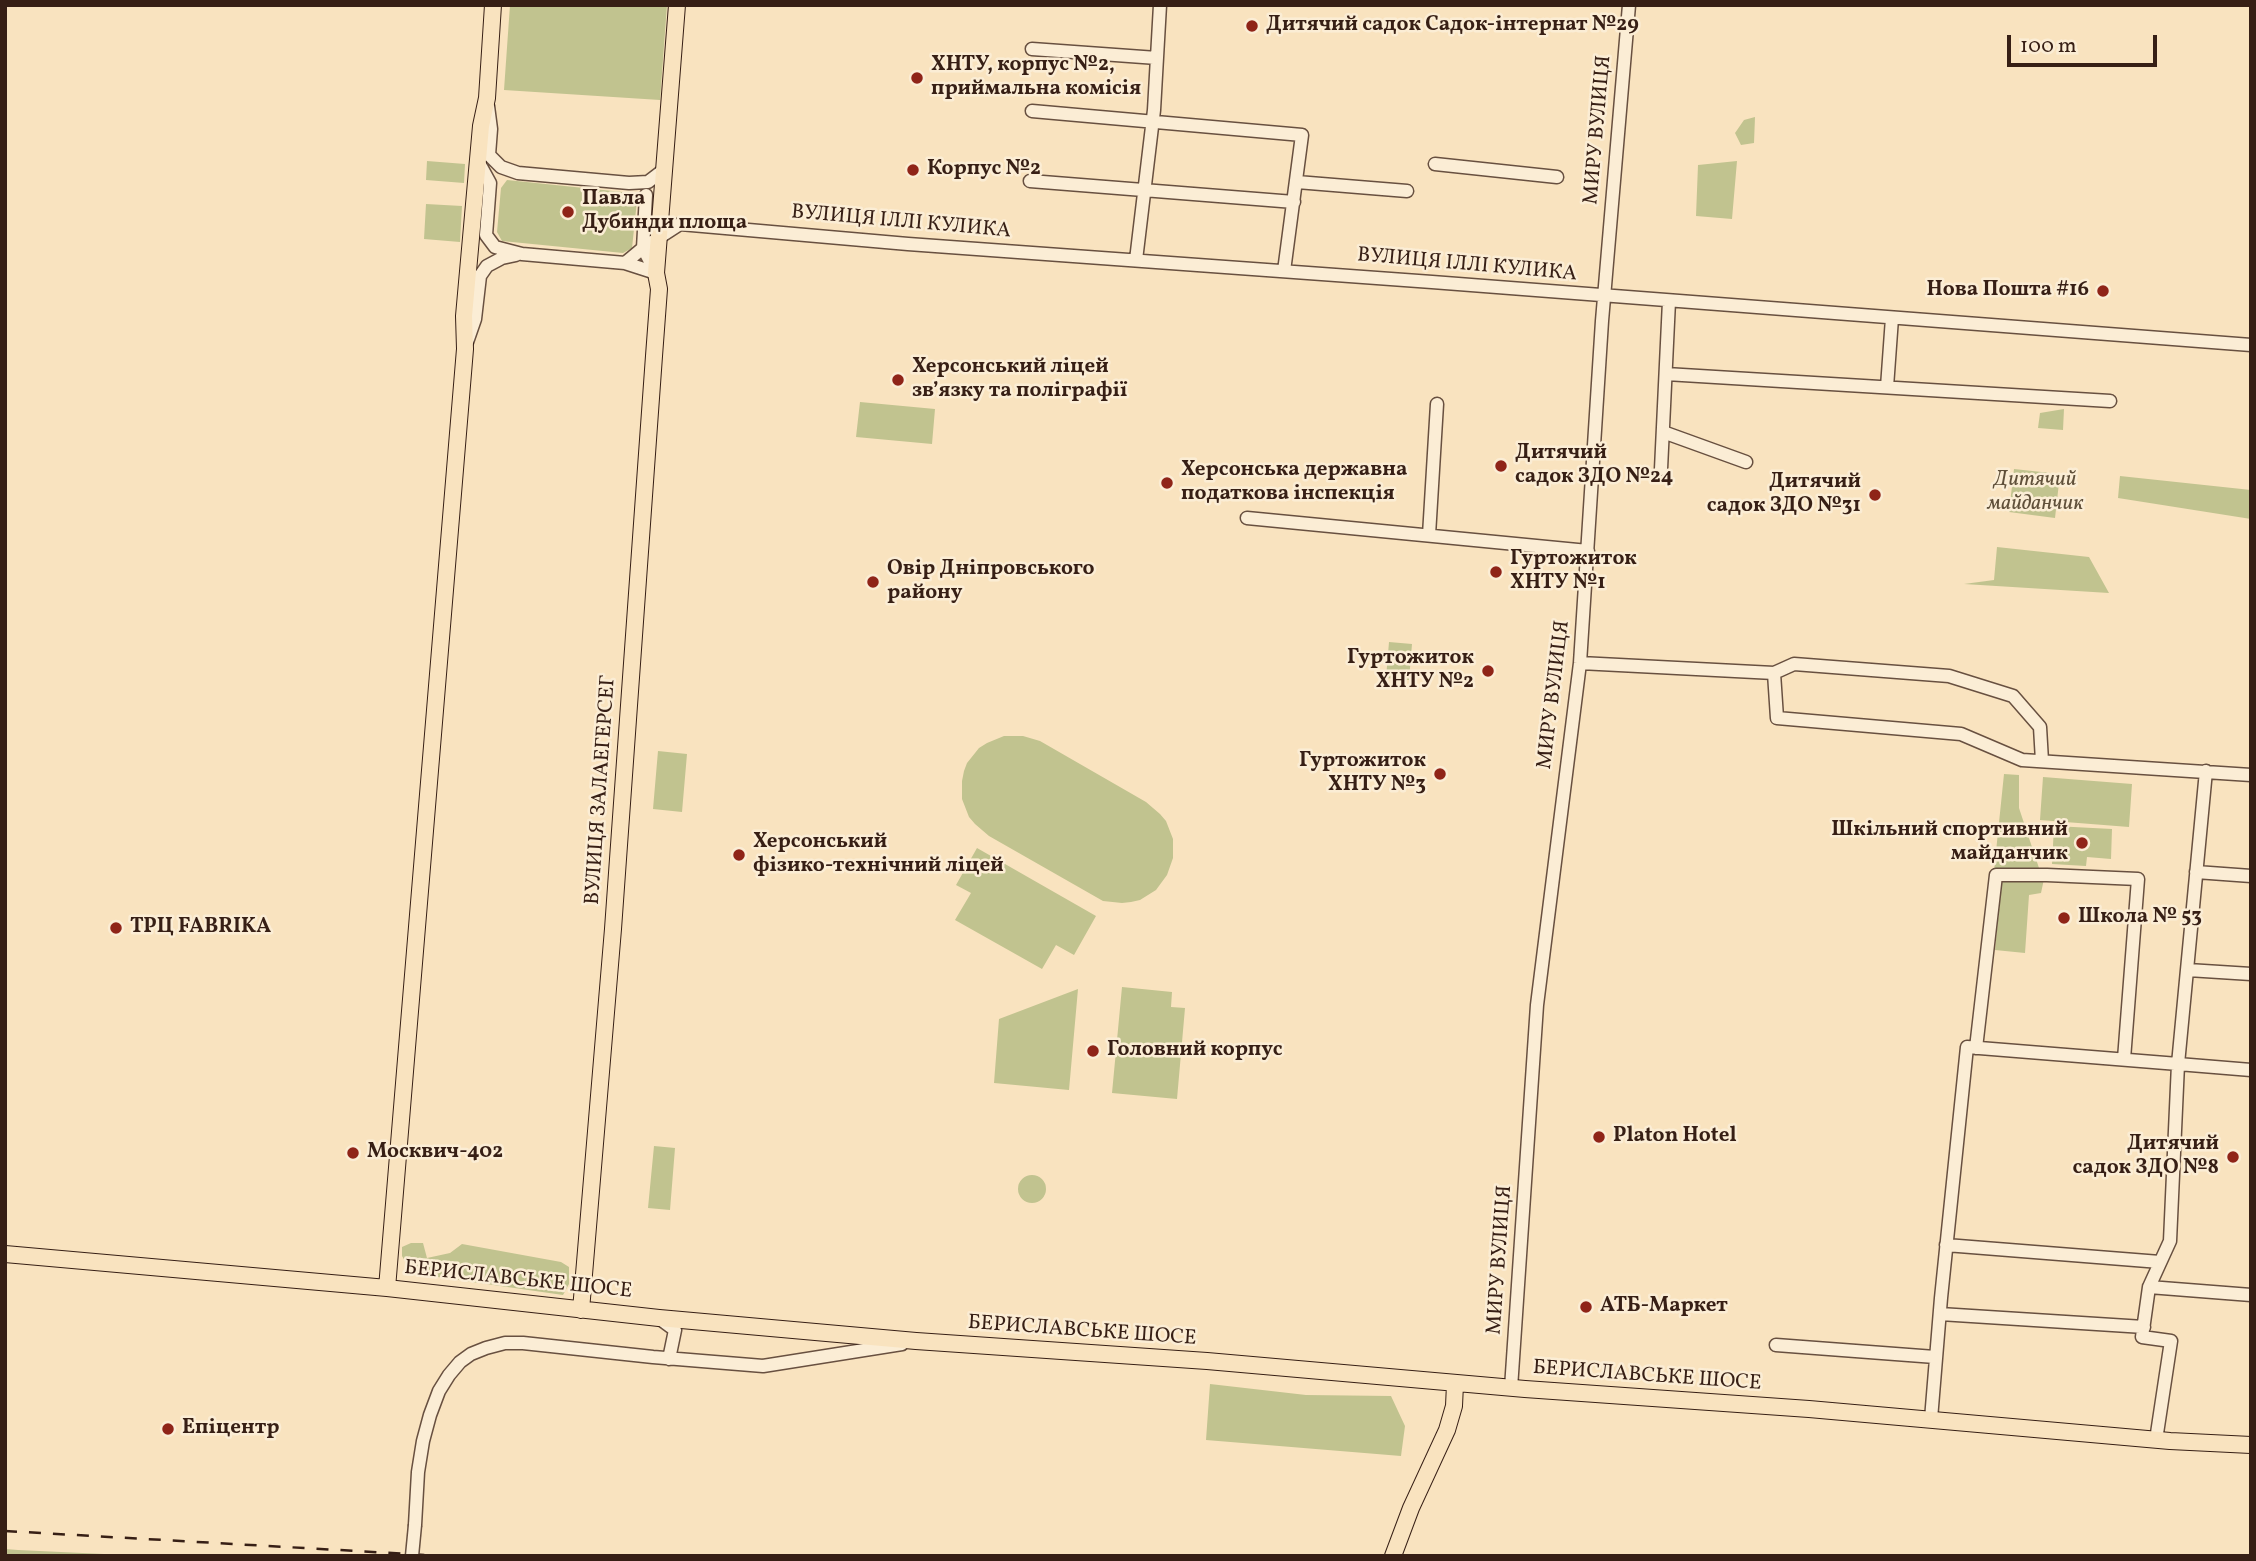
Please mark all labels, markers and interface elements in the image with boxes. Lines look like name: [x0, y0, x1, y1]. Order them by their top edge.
place label: Дитячий садок Садок-інтернат №29: [1266, 13, 1639, 39]
marker: Дитячий садок Садок-інтернат №29: [1244, 18, 1260, 34]
scale bar: [2011, 21, 2162, 65]
text: 100 m: [2020, 32, 2077, 61]
place label: ХНТУ, корпус №2, приймальна комісія: [931, 53, 1141, 103]
street label: МИРУ ВУЛИЦЯ: [1580, 54, 1618, 206]
marker: ХНТУ, корпус №2, приймальна комісія: [909, 70, 925, 86]
place label: Корпус №2: [927, 157, 1041, 183]
marker: Корпус №2: [905, 162, 921, 178]
place label: Павла Дубинди площа: [582, 187, 747, 237]
street label: ВУЛИЦЯ ІЛЛІ КУЛИКА: [790, 201, 1012, 245]
marker: Павла Дубинди площа: [560, 204, 576, 220]
street label: ВУЛИЦЯ ІЛЛІ КУЛИКА: [1356, 244, 1578, 288]
place label: Нова Пошта #16: [1926, 278, 2089, 304]
marker: Нова Пошта #16: [2095, 283, 2111, 299]
place label: Херсонський ліцей зв’язку та поліграфії: [912, 355, 1127, 405]
marker: Херсонський ліцей зв’язку та поліграфії: [890, 372, 906, 388]
place label: Дитячий садок ЗДО №24: [1515, 441, 1673, 491]
place label: Херсонська державна податкова інспекція: [1181, 458, 1407, 508]
marker: Дитячий садок ЗДО №24: [1493, 458, 1509, 474]
park label: Дитячий майданчик: [1987, 468, 2083, 518]
place label: Дитячий садок ЗДО №31: [1707, 470, 1861, 520]
marker: Херсонська державна податкова інспекція: [1159, 475, 1175, 491]
marker: Дитячий садок ЗДО №31: [1867, 487, 1883, 503]
place label: Гуртожиток ХНТУ №1: [1510, 547, 1637, 597]
place label: Овір Дніпровського району: [887, 557, 1095, 607]
marker: Гуртожиток ХНТУ №1: [1488, 564, 1504, 580]
marker: Овір Дніпровського району: [865, 574, 881, 590]
street label: МИРУ ВУЛИЦЯ: [1533, 619, 1577, 771]
place label: Гуртожиток ХНТУ №2: [1347, 646, 1474, 696]
marker: Гуртожиток ХНТУ №2: [1480, 663, 1496, 679]
street label: ВУЛИЦЯ ЗАЛАЕГЕРСЕГ: [581, 674, 623, 906]
place label: Гуртожиток ХНТУ №3: [1299, 749, 1426, 799]
marker: Гуртожиток ХНТУ №3: [1432, 766, 1448, 782]
place label: Шкільний спортивний майданчик: [1831, 818, 2068, 868]
place label: Херсонський фізико-технічний ліцей: [753, 830, 1004, 880]
marker: Шкільний спортивний майданчик: [2074, 835, 2090, 851]
marker: Херсонський фізико-технічний ліцей: [731, 847, 747, 863]
place label: Школа № 53: [2078, 905, 2202, 931]
marker: Школа № 53: [2056, 910, 2072, 926]
place label: ТРЦ FABRIKA: [130, 915, 271, 941]
marker: ТРЦ FABRIKA: [108, 920, 124, 936]
place label: Головний корпус: [1107, 1038, 1282, 1064]
marker: Головний корпус: [1085, 1043, 1101, 1059]
place label: Platon Hotel: [1613, 1124, 1737, 1150]
marker: Platon Hotel: [1591, 1129, 1607, 1145]
place label: Дитячий садок ЗДО №8: [2073, 1132, 2219, 1182]
place label: Москвич-402: [367, 1140, 503, 1166]
marker: Москвич-402: [345, 1145, 361, 1161]
marker: Дитячий садок ЗДО №8: [2225, 1149, 2241, 1165]
street label: МИРУ ВУЛИЦЯ: [1483, 1184, 1519, 1336]
street label: БЕРИСЛАВСЬКЕ ШОСЕ: [403, 1256, 633, 1306]
place label: АТБ-Маркет: [1600, 1294, 1728, 1320]
marker: АТБ-Маркет: [1578, 1299, 1594, 1315]
street label: БЕРИСЛАВСЬКЕ ШОСЕ: [967, 1311, 1197, 1353]
street label: БЕРИСЛАВСЬКЕ ШОСЕ: [1532, 1356, 1762, 1398]
place label: Епіцентр: [182, 1416, 279, 1442]
marker: Епіцентр: [160, 1421, 176, 1437]

